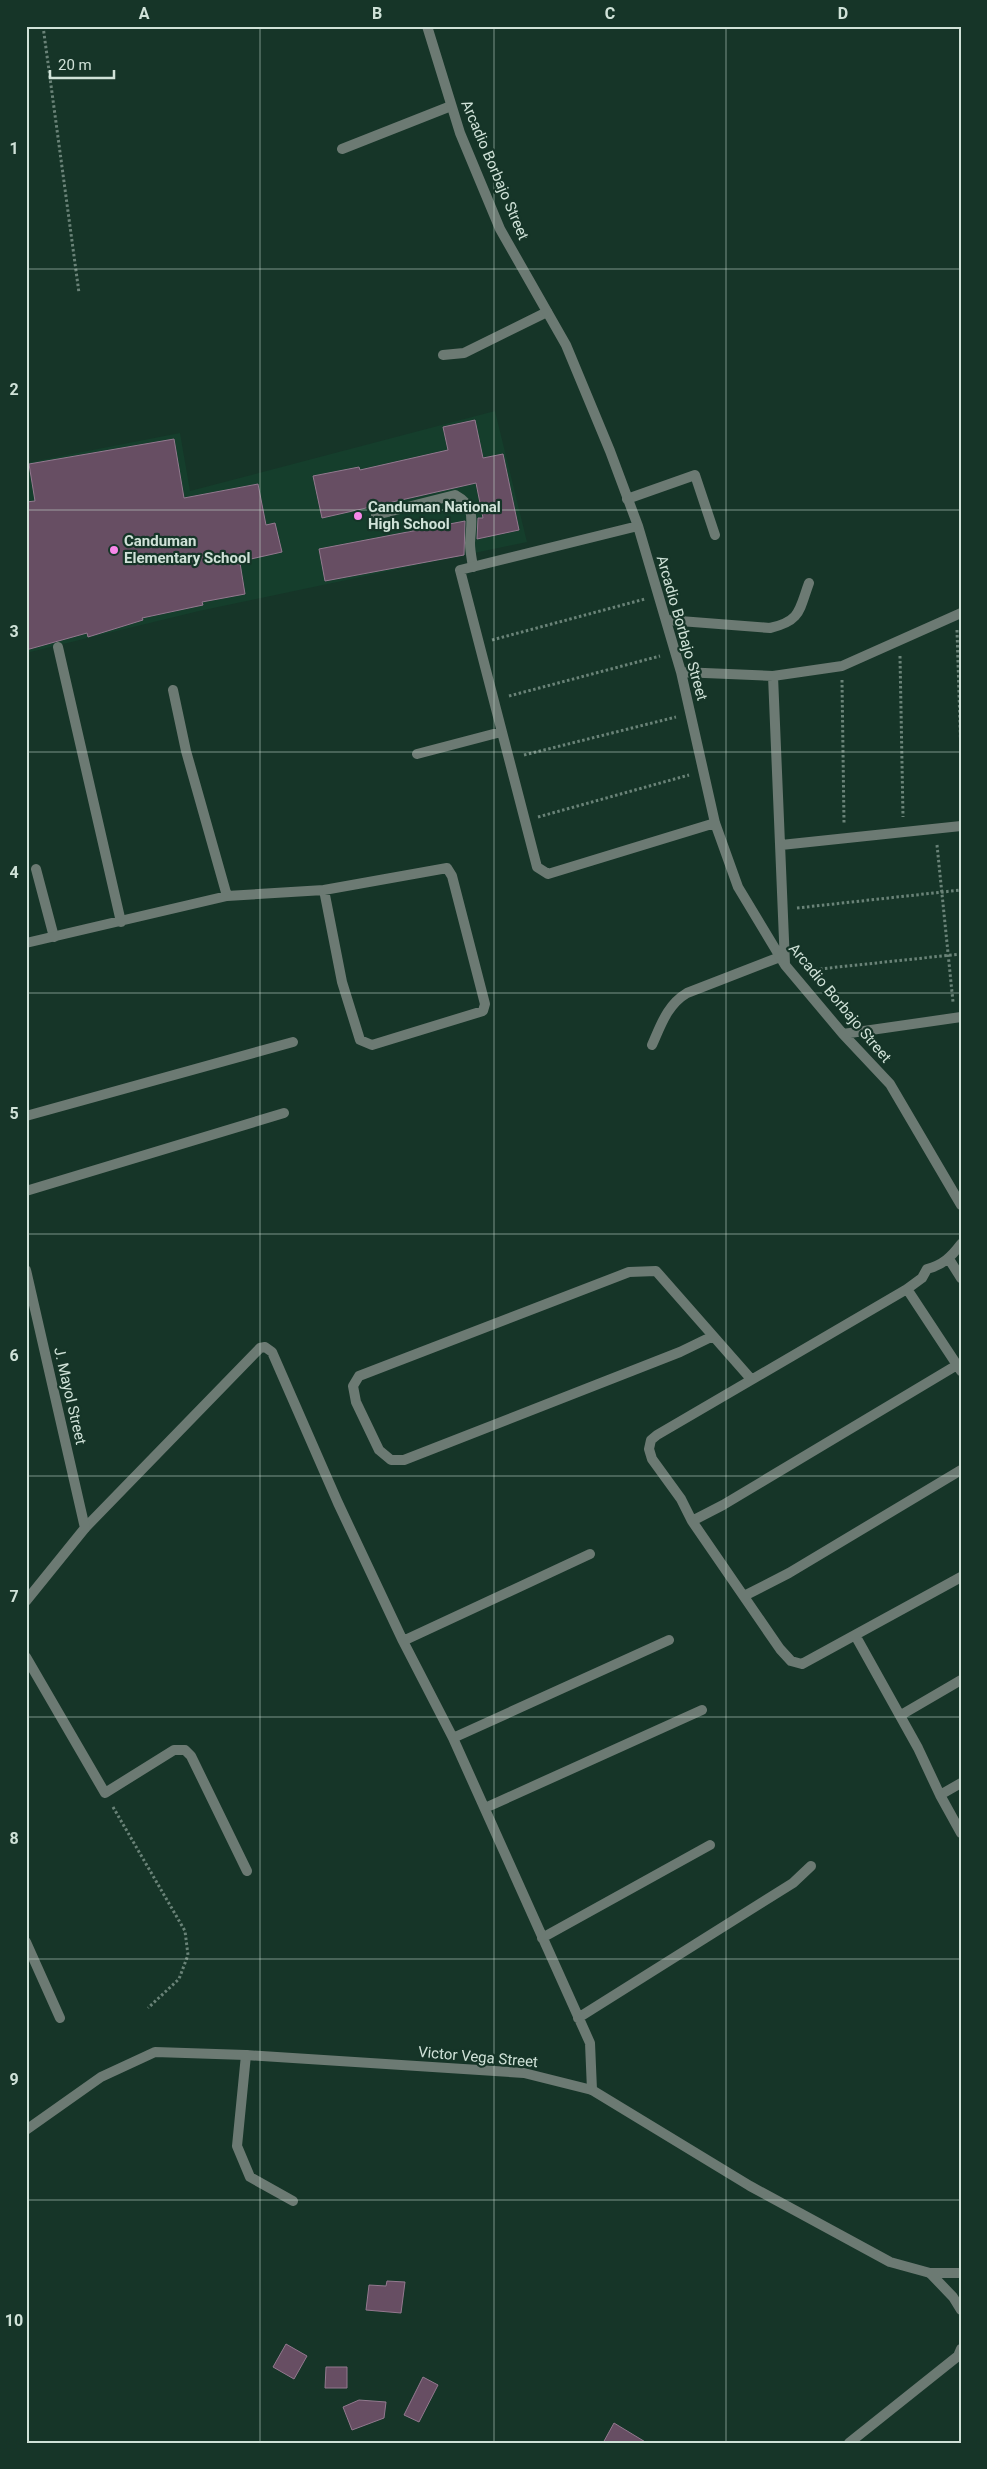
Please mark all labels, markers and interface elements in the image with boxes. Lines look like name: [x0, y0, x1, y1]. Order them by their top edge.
text: A: [139, 4, 150, 23]
text: B: [372, 4, 382, 23]
text: C: [605, 4, 615, 23]
text: D: [838, 4, 848, 23]
scale bar: [50, 48, 114, 80]
text: 20 m: [58, 56, 92, 74]
street label: Arcadio Borbajo Street: [457, 97, 533, 243]
text: 1: [9, 139, 19, 158]
text: 2: [9, 380, 19, 399]
place label: Canduman National High School: [368, 498, 501, 533]
marker: Canduman National High School: [352, 510, 364, 522]
place label: Canduman Elementary School: [124, 532, 250, 567]
marker: Canduman Elementary School: [108, 544, 120, 556]
street label: Arcadio Borbajo Street: [653, 553, 711, 703]
text: 3: [9, 622, 19, 641]
text: 4: [9, 863, 19, 882]
street label: Arcadio Borbajo Street: [785, 940, 895, 1066]
text: 5: [9, 1104, 19, 1123]
street label: J. Mayol Street: [50, 1345, 90, 1447]
text: 6: [9, 1346, 19, 1365]
text: 7: [9, 1587, 19, 1606]
text: 8: [9, 1829, 19, 1848]
street label: Victor Vega Street: [417, 2043, 539, 2071]
text: 9: [9, 2070, 19, 2089]
text: 10: [5, 2311, 23, 2330]

